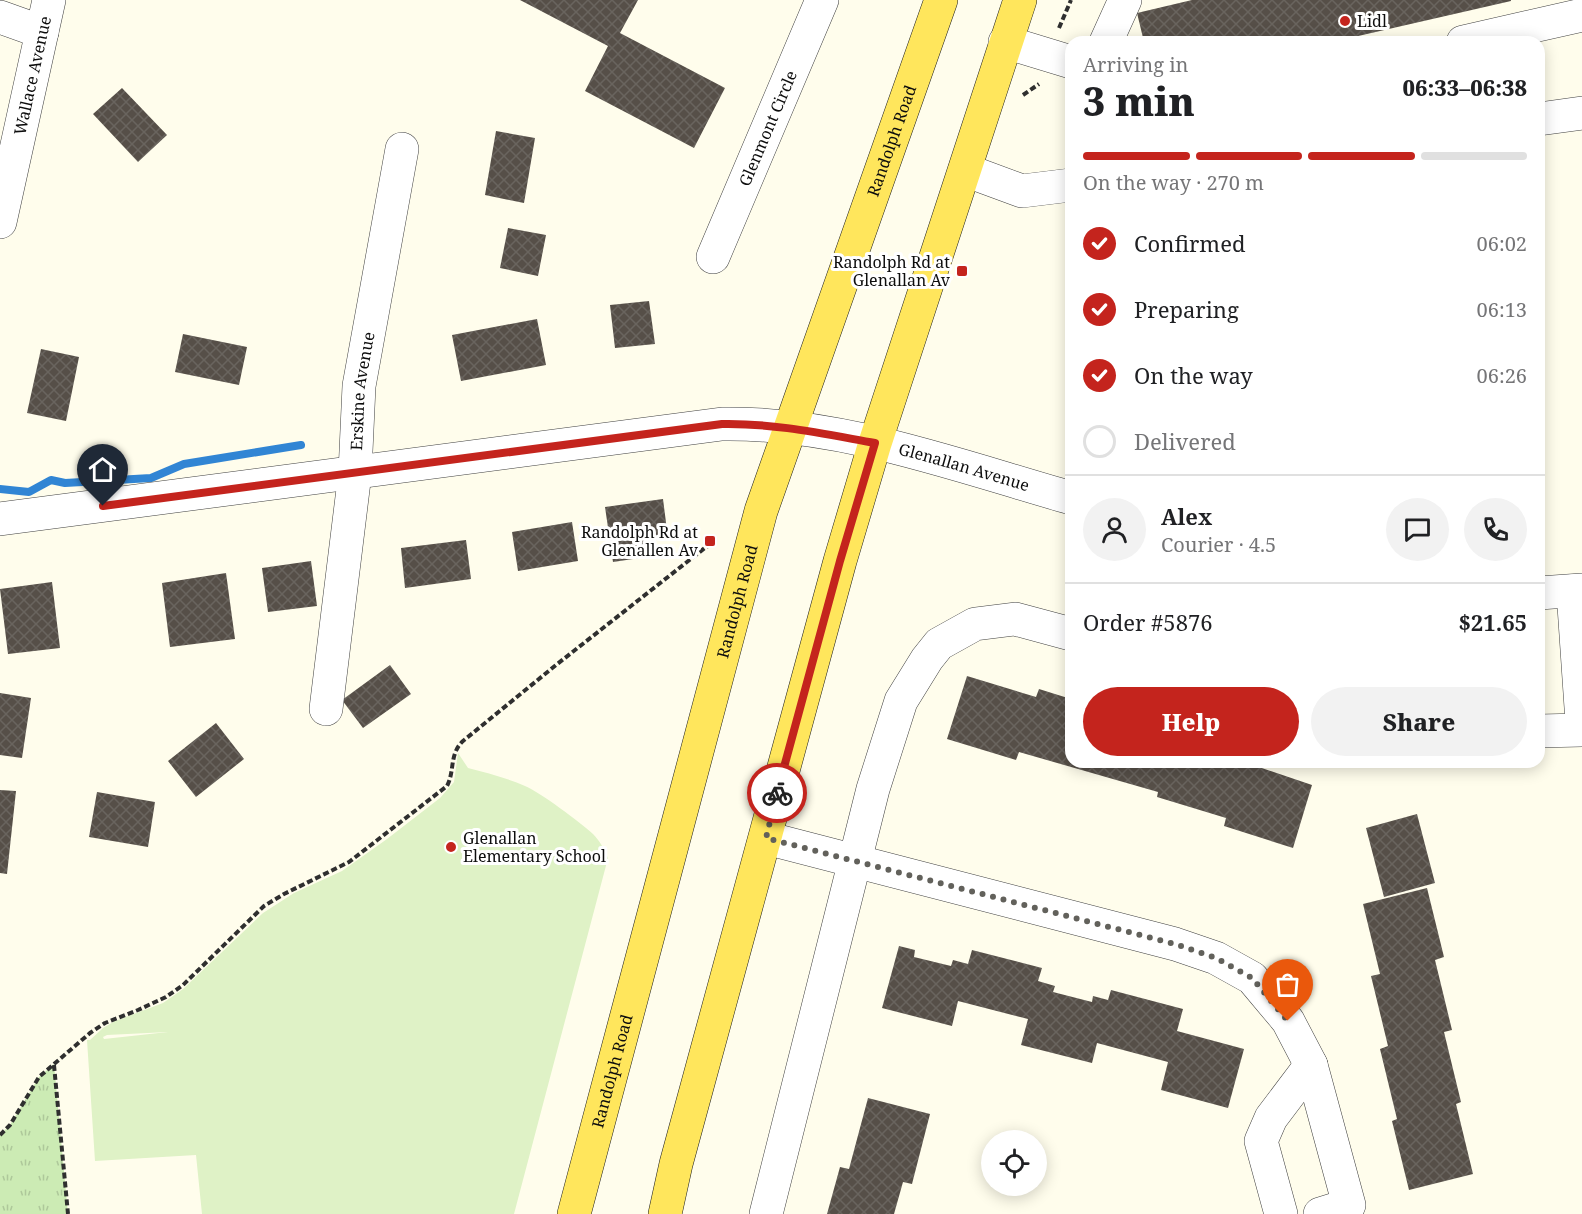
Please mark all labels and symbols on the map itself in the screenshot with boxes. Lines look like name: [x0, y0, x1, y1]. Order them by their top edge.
place label: Lidl: [1357, 10, 1387, 32]
street label: Wallace Avenue: [9, 14, 56, 137]
marker: Lidl: [1338, 14, 1352, 28]
street label: Glenmont Circle: [733, 67, 802, 189]
street label: Randolph Road: [862, 82, 921, 199]
place label: Randolph Rd at Glenallan Av: [833, 251, 951, 291]
marker: Randolph Rd at Glenallan Av: [955, 264, 969, 278]
street label: Erskine Avenue: [345, 330, 380, 451]
street label: Glenallan Avenue: [896, 438, 1032, 496]
pin: [77, 444, 128, 506]
place label: Randolph Rd at Glenallen Av: [581, 521, 699, 561]
marker: Randolph Rd at Glenallen Av: [703, 534, 717, 548]
street label: Randolph Road: [711, 542, 763, 660]
courier: [747, 763, 807, 823]
place label: Glenallan Elementary School: [463, 827, 606, 867]
marker: Glenallan Elementary School: [444, 840, 458, 854]
pin: [1262, 959, 1313, 1021]
street label: Randolph Road: [586, 1012, 638, 1130]

